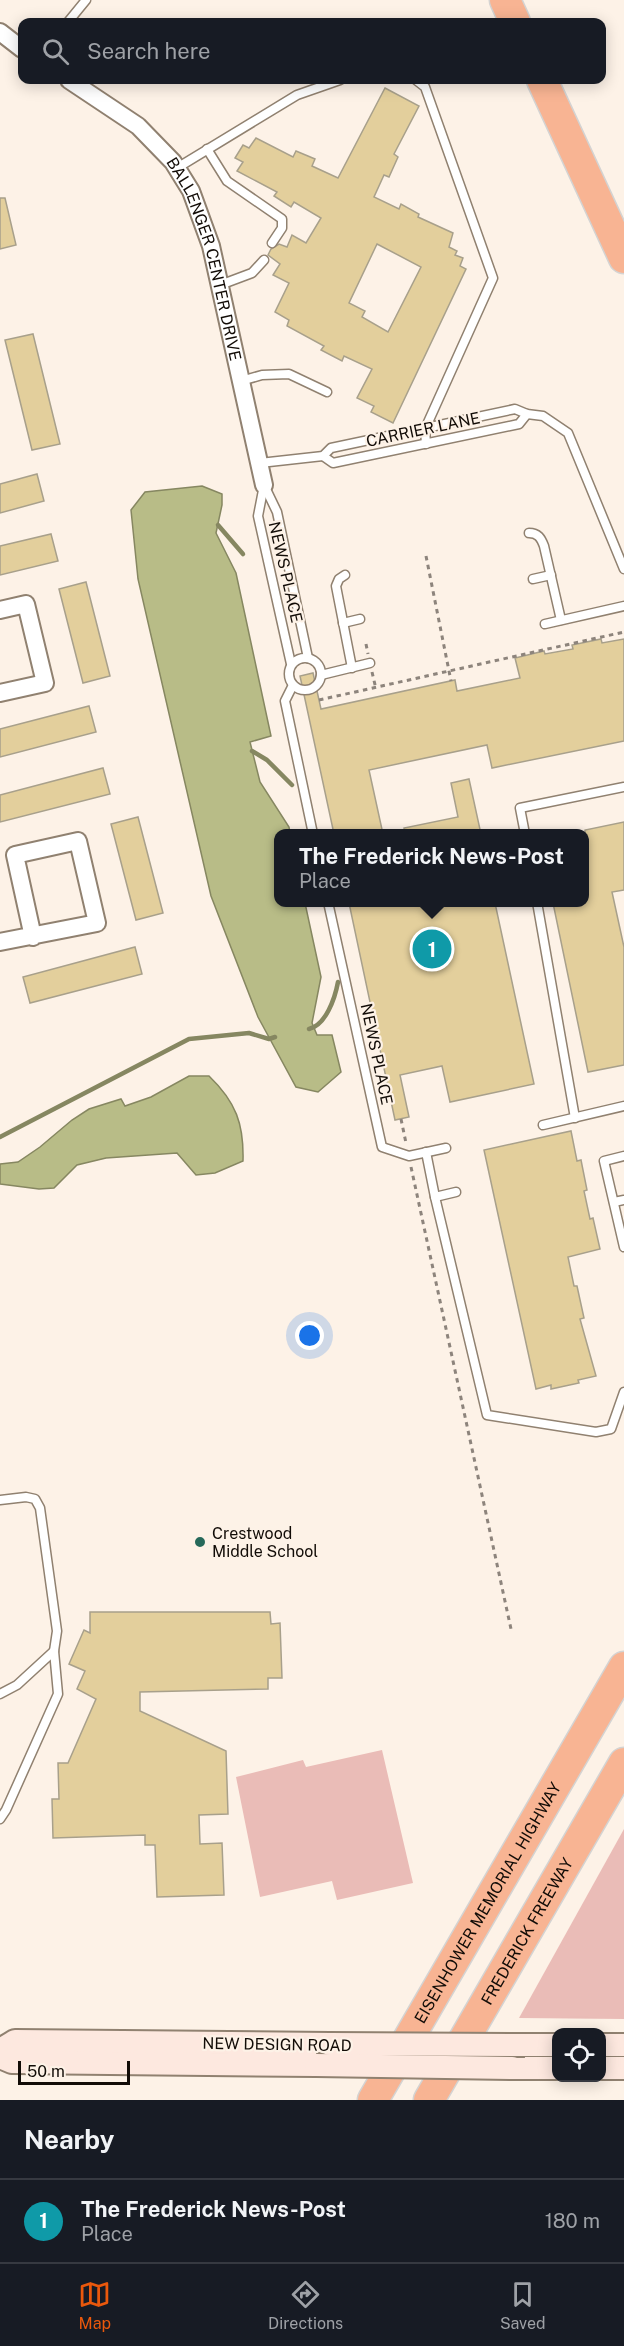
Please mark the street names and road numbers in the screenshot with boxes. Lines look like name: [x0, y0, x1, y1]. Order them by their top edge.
street label: BALLENGER CENTER DRIVE: [162, 154, 245, 362]
street label: CARRIER LANE: [364, 408, 482, 451]
street label: NEWS PLACE: [265, 520, 306, 624]
street label: NEWS PLACE: [356, 1002, 397, 1107]
street label: EISENHOWER MEMORIAL HIGHWAY: [411, 1779, 565, 2027]
street label: FREDERICK FREEWAY: [477, 1854, 577, 2008]
street label: NEW DESIGN ROAD: [202, 2034, 352, 2055]

